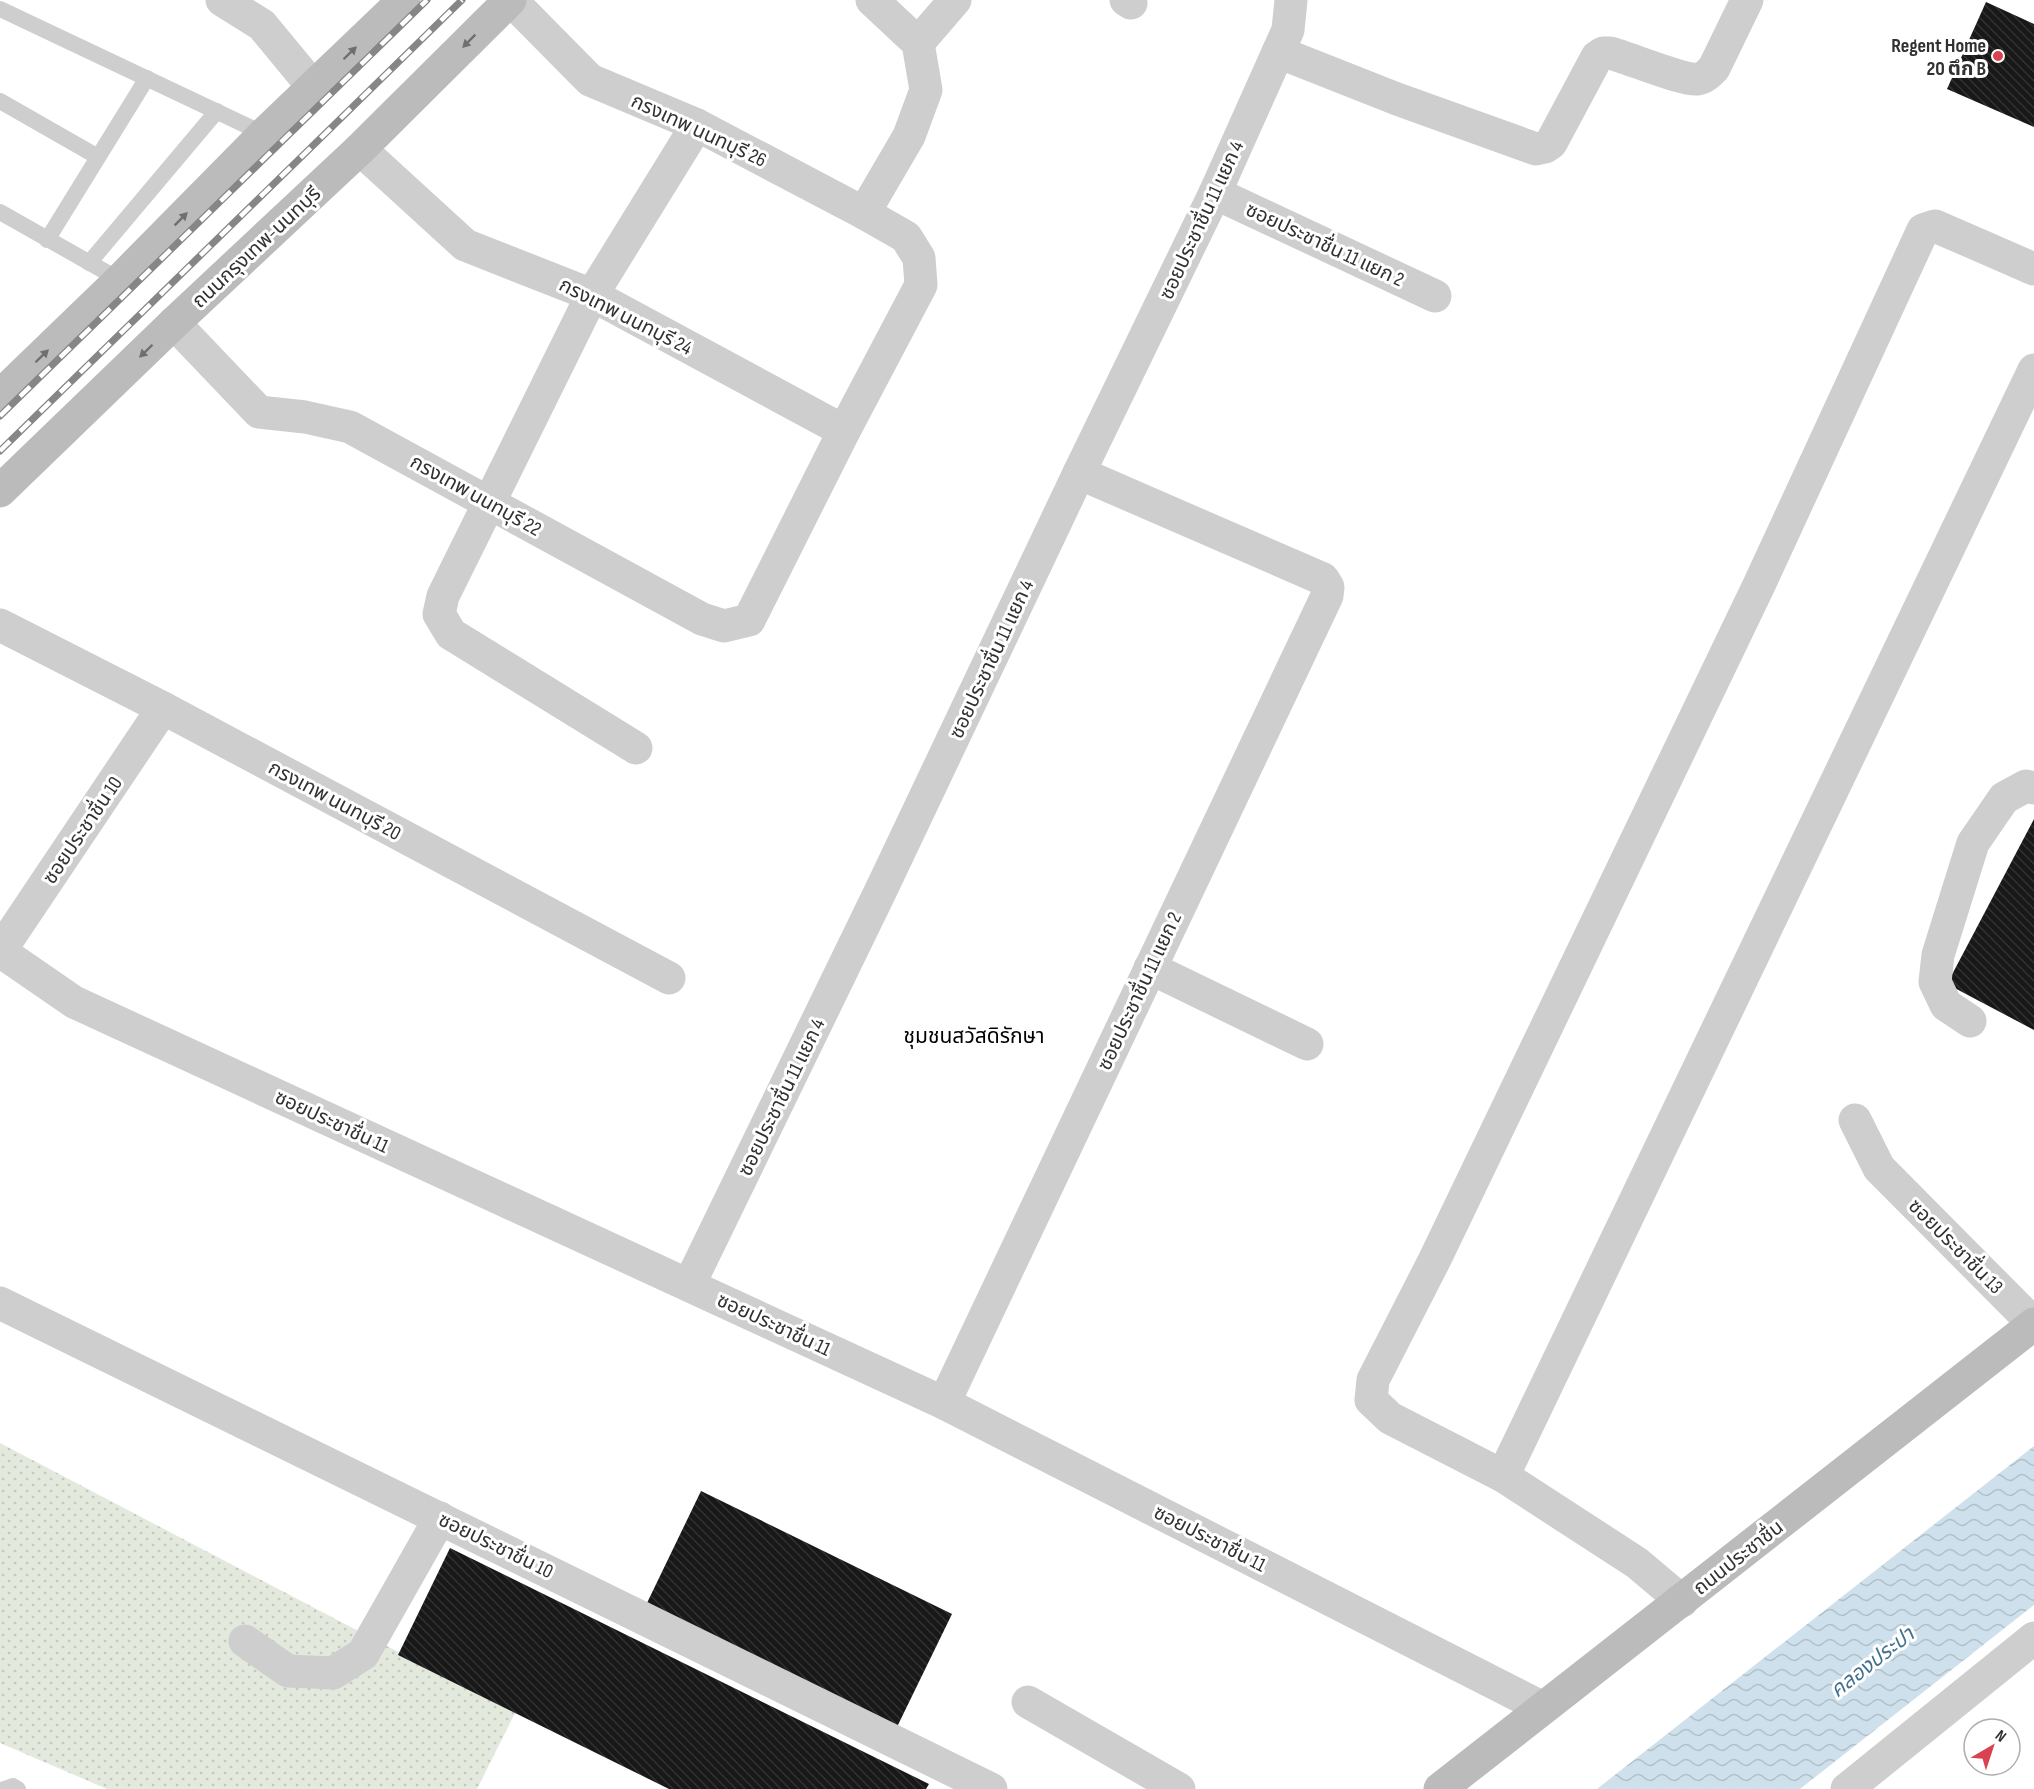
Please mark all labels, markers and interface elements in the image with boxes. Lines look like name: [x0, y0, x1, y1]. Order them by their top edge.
one-way arrow: [462, 34, 476, 48]
place label: Regent Home 20 ตึก B: [1891, 34, 1986, 81]
one-way arrow: [342, 46, 356, 60]
marker: Regent Home 20 ตึก B: [1991, 49, 2005, 63]
street label: กรงเทพ นนทบุรี 26: [627, 89, 770, 173]
street label: ซอยประชาชื่น 11 แยก 4: [1152, 136, 1249, 303]
street label: ถนนกรุงเทพ-นนทบุรี: [187, 182, 326, 313]
street label: ซอยประชาชื่น 11 แยก 2: [1242, 195, 1409, 292]
one-way arrow: [173, 212, 187, 226]
street label: กรงเทพ นนทบุรี 24: [555, 273, 696, 361]
one-way arrow: [139, 343, 153, 357]
one-way arrow: [35, 349, 49, 363]
street label: กรงเทพ นนทบุรี 22: [406, 450, 545, 542]
street label: ซอยประชาชื่น 11 แยก 4: [942, 575, 1039, 742]
street label: กรงเทพ นนทบุรี 20: [264, 756, 405, 846]
street label: ซอยประชาชื่น 10: [36, 771, 128, 889]
street label: ซอยประชาชื่น 11 แยก 2: [1090, 907, 1187, 1074]
street label: ซอยประชาชื่น 11 แยก 4: [731, 1014, 830, 1180]
district label: ชุมชนสวัสดิรักษา: [904, 1024, 1044, 1049]
street label: ซอยประชาชื่น 11: [271, 1082, 393, 1159]
street label: ซอยประชาชื่น 13: [1903, 1192, 2010, 1299]
street label: ซอยประชาชื่น 11: [713, 1285, 835, 1362]
street label: ซอยประชาชื่น 11: [1149, 1498, 1271, 1577]
street label: ซอยประชาชื่น 10: [434, 1505, 558, 1584]
street label: ถนนประชาชื่น: [1687, 1513, 1788, 1600]
water label: คลองประปา: [1825, 1621, 1920, 1703]
north arrow: [1962, 1717, 2022, 1777]
text: N: [1991, 1726, 2010, 1747]

